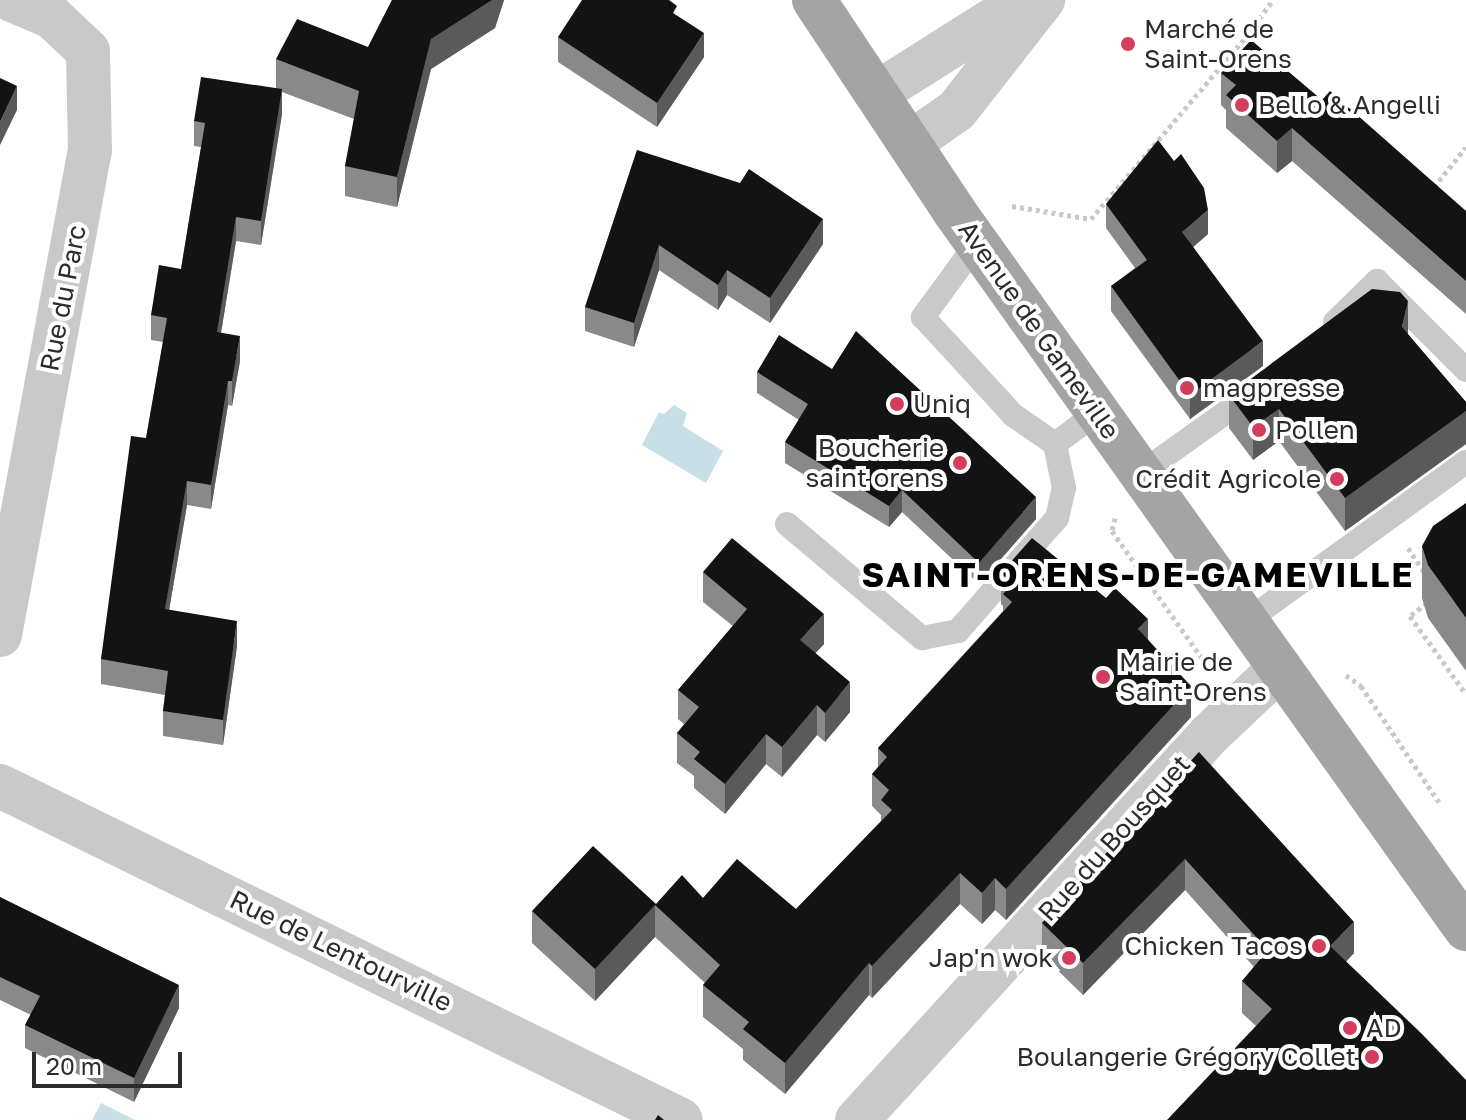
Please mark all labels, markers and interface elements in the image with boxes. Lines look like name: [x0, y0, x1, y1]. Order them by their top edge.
place label: Marché de Saint-Orens: [1144, 13, 1292, 74]
marker: Marché de Saint-Orens: [1119, 35, 1137, 53]
place label: Bello & Angelli: [1258, 89, 1441, 121]
marker: Bello & Angelli: [1233, 96, 1251, 114]
street label: Avenue de Gameville: [952, 215, 1126, 445]
street label: Rue du Parc: [34, 222, 92, 374]
place label: magpresse: [1203, 372, 1340, 404]
marker: magpresse: [1178, 379, 1196, 397]
place label: Uniq: [913, 388, 971, 420]
marker: Uniq: [888, 395, 906, 413]
place label: Pollen: [1275, 414, 1355, 446]
marker: Pollen: [1250, 421, 1268, 439]
place label: Boucherie saint orens: [806, 432, 944, 494]
marker: Boucherie saint orens: [951, 454, 969, 472]
place label: Crédit Agricole: [1135, 463, 1321, 495]
marker: Crédit Agricole: [1328, 470, 1346, 488]
district label: SAINT-ORENS-DE-GAMEVILLE: [861, 555, 1415, 595]
place label: Mairie de Saint-Orens: [1119, 646, 1267, 708]
marker: Mairie de Saint-Orens: [1094, 668, 1112, 686]
street label: Rue du Bousquet: [1031, 749, 1197, 927]
street label: Rue de Lentourville: [225, 884, 457, 1018]
place label: Chicken Tacos: [1124, 930, 1303, 962]
marker: Chicken Tacos: [1310, 937, 1328, 955]
place label: Jap'n wok: [929, 942, 1053, 974]
marker: Jap'n wok: [1060, 949, 1078, 967]
place label: AD: [1366, 1012, 1402, 1044]
marker: AD: [1341, 1019, 1359, 1037]
scale bar: [36, 1036, 186, 1086]
place label: Boulangerie Grégory Collet: [1016, 1041, 1356, 1073]
marker: Boulangerie Grégory Collet: [1363, 1048, 1381, 1066]
text: 20 m: [46, 1051, 102, 1080]

